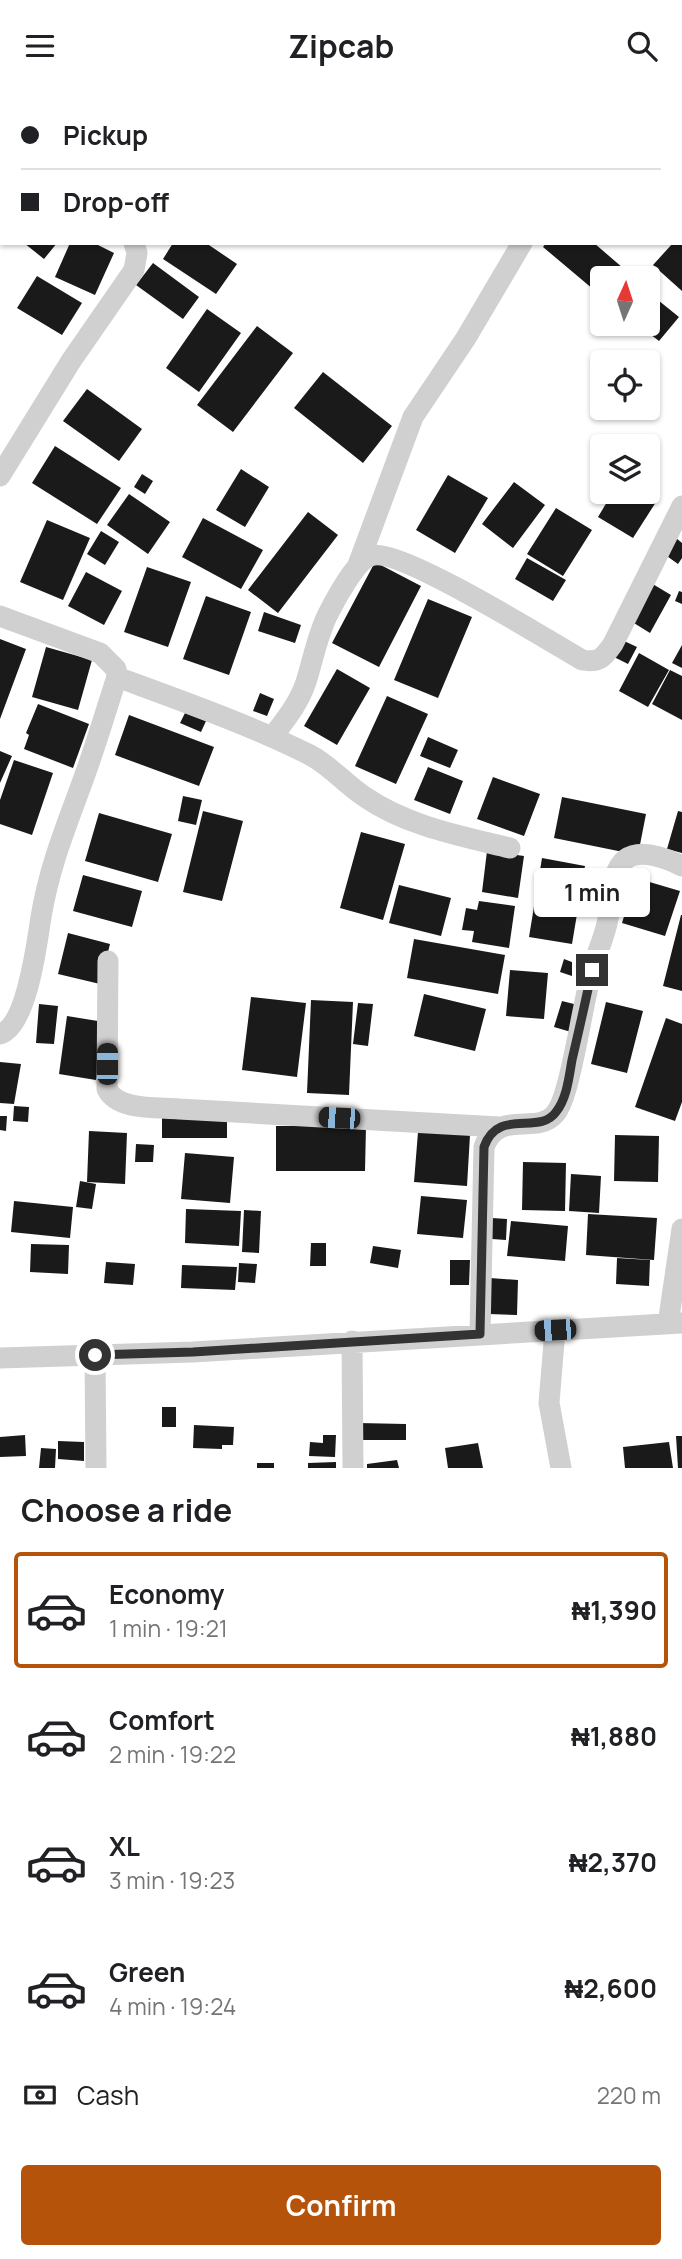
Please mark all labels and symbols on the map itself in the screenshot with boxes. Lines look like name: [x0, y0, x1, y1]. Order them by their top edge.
north arrow: [590, 266, 660, 336]
callout: 1 min: [534, 869, 650, 917]
route end: [576, 954, 608, 986]
car: [97, 1043, 118, 1085]
car: [318, 1106, 361, 1130]
car: [534, 1318, 577, 1342]
route start: [79, 1339, 111, 1371]

